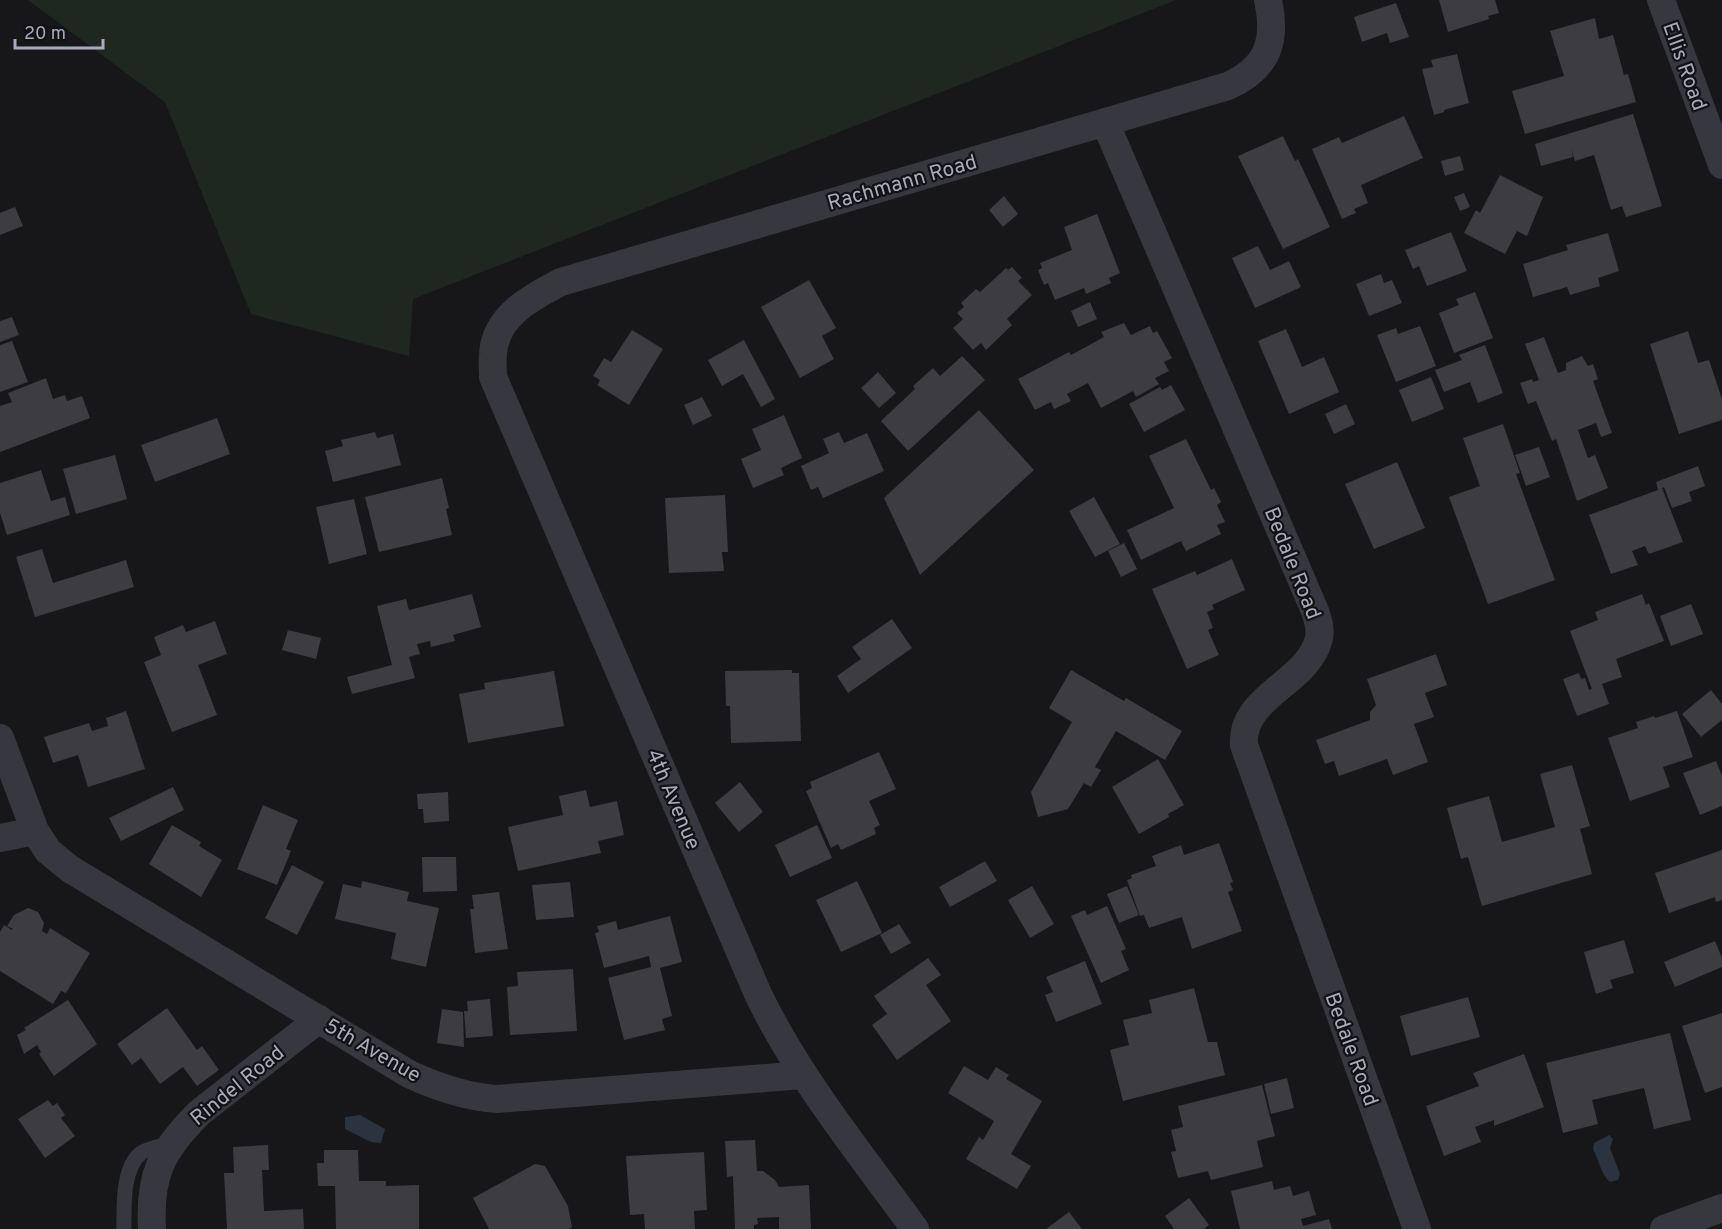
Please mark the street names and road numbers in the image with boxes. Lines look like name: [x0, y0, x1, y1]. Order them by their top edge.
street label: Ellis Road: [1655, 19, 1712, 115]
street label: Rachmann Road: [824, 149, 980, 218]
street label: Bedale Road: [1257, 503, 1326, 624]
street label: 4th Avenue: [639, 745, 706, 854]
street label: Bedale Road: [1318, 989, 1384, 1110]
street label: 5th Avenue: [319, 1013, 425, 1090]
street label: Rindel Road: [185, 1040, 291, 1132]

